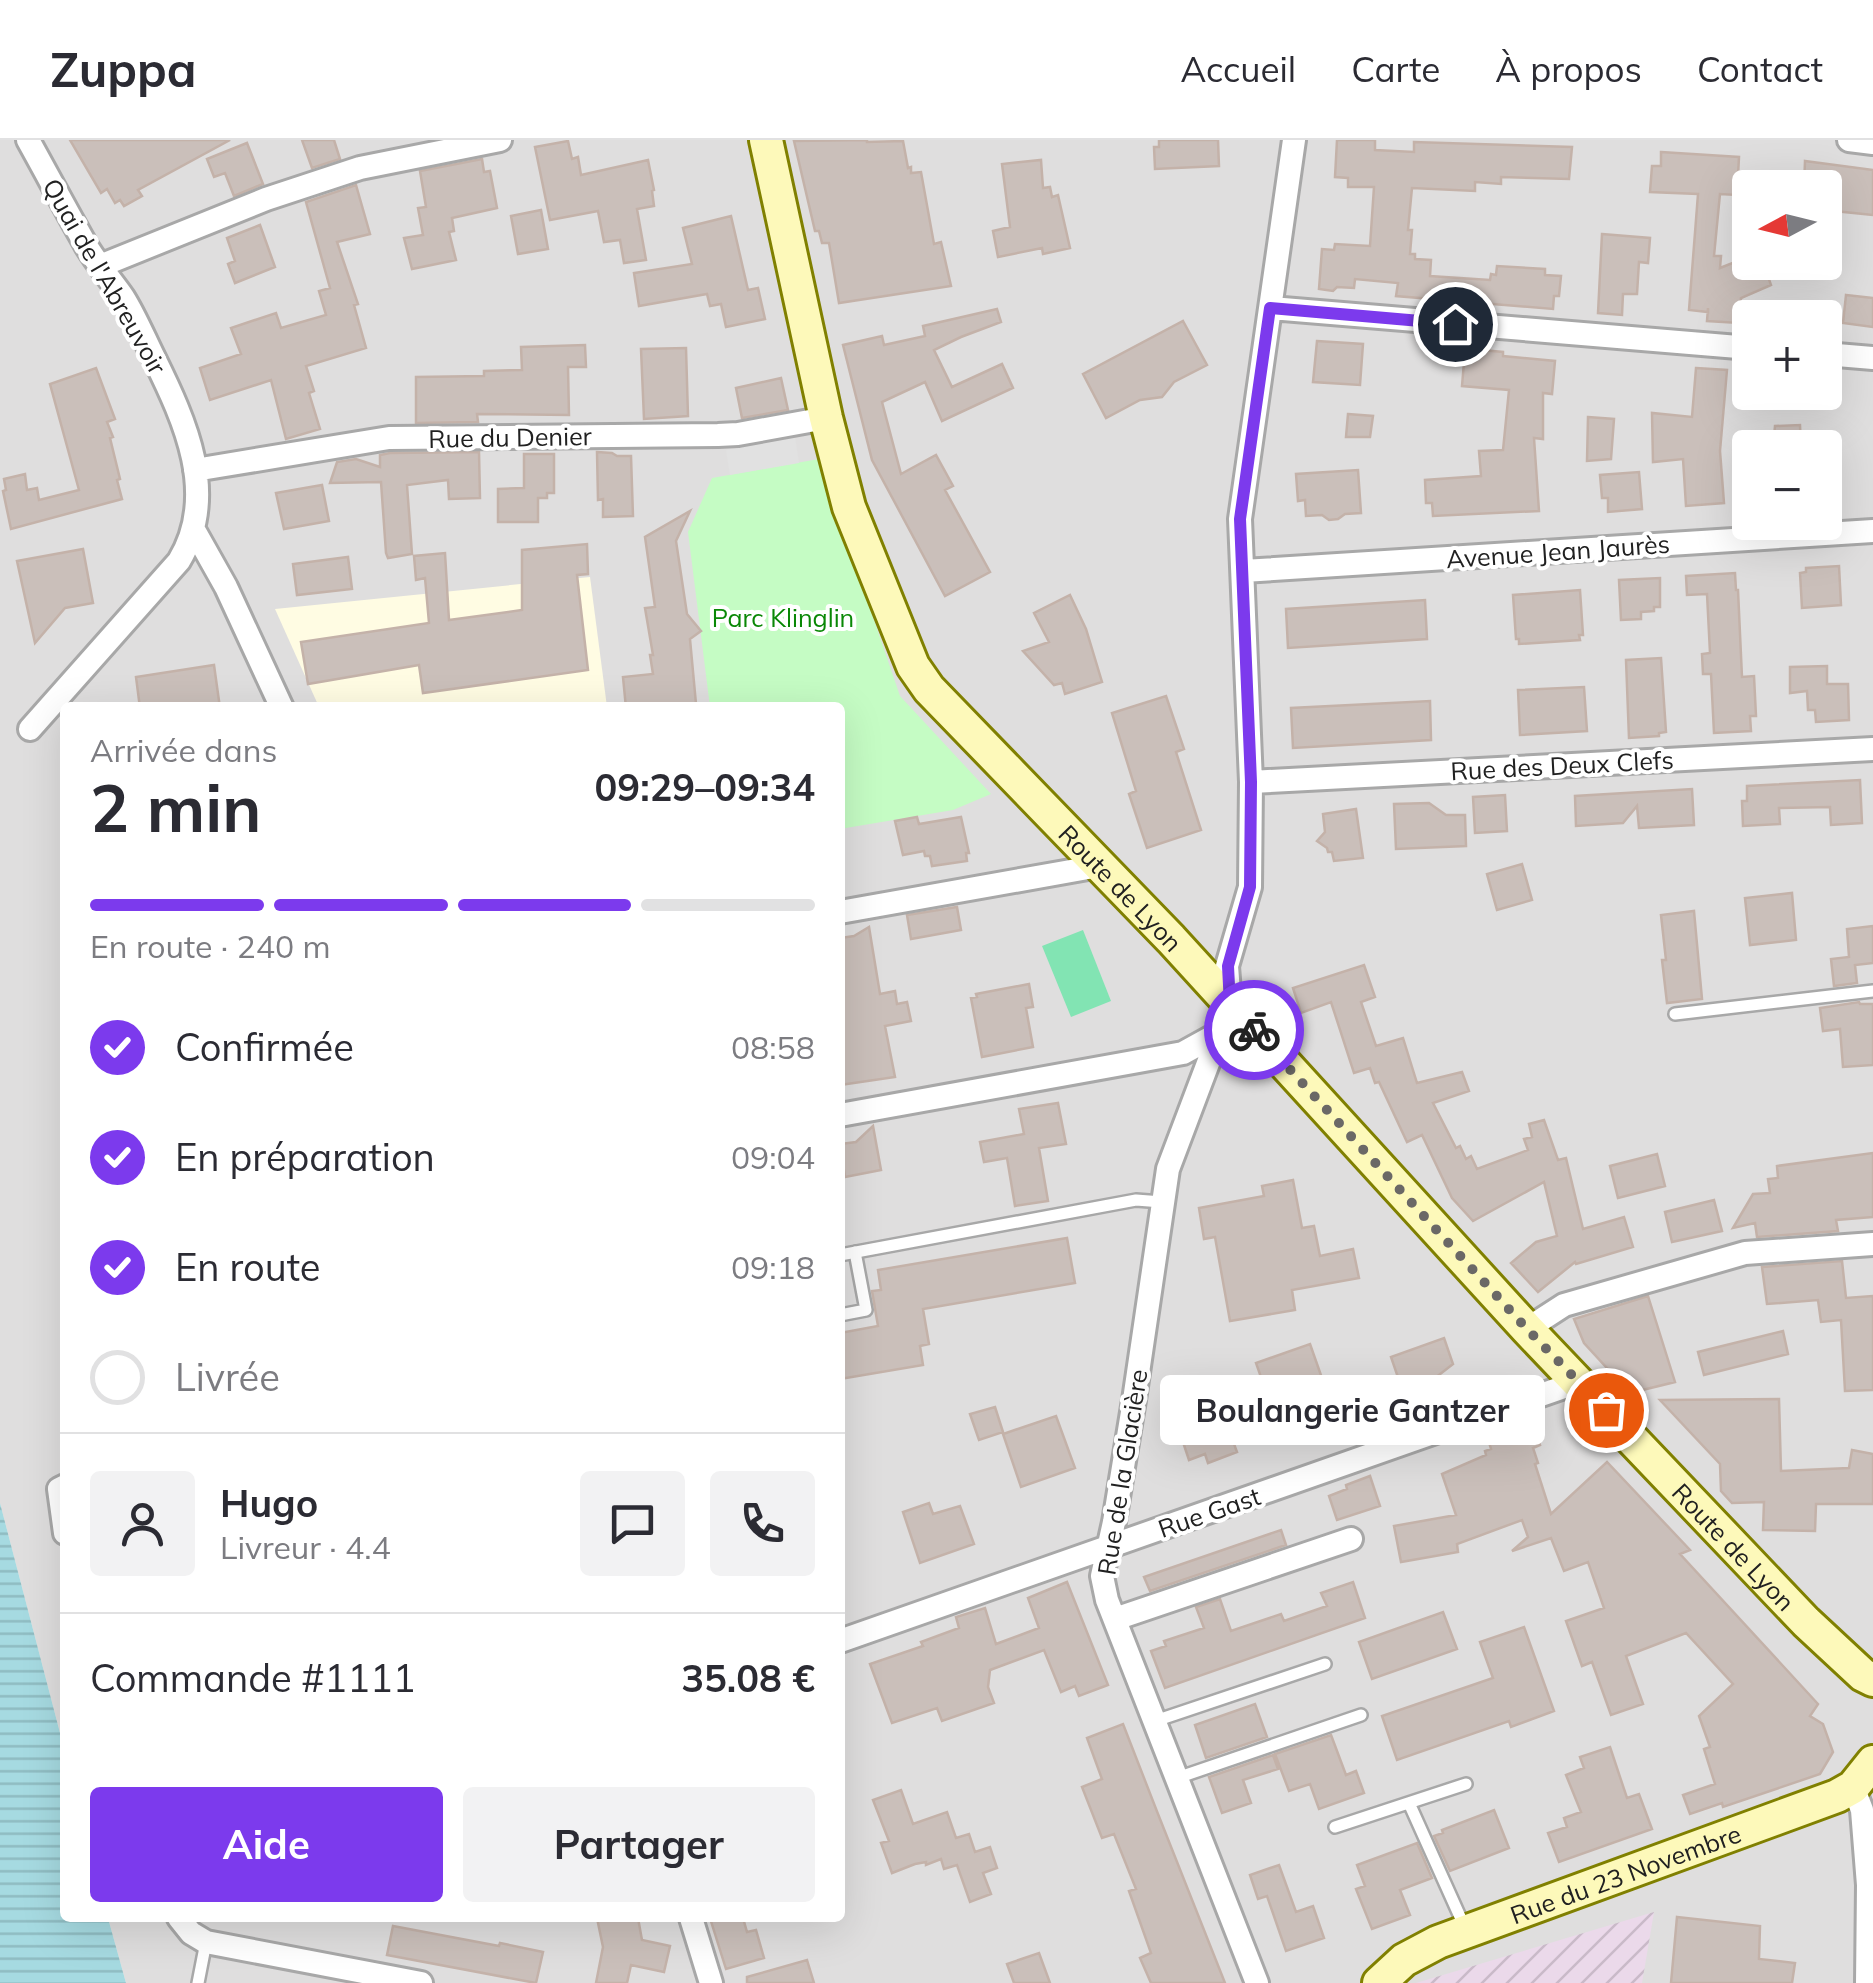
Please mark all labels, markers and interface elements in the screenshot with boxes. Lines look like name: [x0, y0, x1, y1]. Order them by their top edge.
text: Zuppa: [50, 39, 197, 99]
text: Accueil: [1180, 47, 1296, 91]
text: Carte: [1351, 47, 1440, 91]
text: À propos: [1495, 47, 1642, 91]
text: Contact: [1697, 47, 1823, 91]
north arrow: [1732, 170, 1842, 280]
map controls: [1732, 170, 1842, 540]
street label: Quai de l'Abreuvoir: [36, 173, 174, 379]
pin: [1413, 282, 1498, 367]
icon: home: [1428, 297, 1483, 352]
button: +: [1732, 300, 1842, 410]
street label: Rue du Denier: [428, 420, 592, 454]
button: −: [1732, 430, 1842, 540]
street label: Avenue Jean Jaurès: [1445, 528, 1671, 574]
park label: Parc Klinglin: [712, 602, 854, 633]
text: Arrivée dans: [90, 730, 277, 770]
street label: Rue des Deux Clefs: [1450, 744, 1674, 786]
text: 09:29–09:34: [595, 763, 815, 811]
text: 2 min: [90, 767, 261, 848]
street label: Route de Lyon: [1053, 818, 1189, 957]
text: En route · 240 m: [90, 926, 331, 966]
courier: [1204, 980, 1304, 1080]
icon: bike: [1227, 1003, 1282, 1058]
icon: check: [90, 1020, 145, 1075]
text: Confirmée: [175, 1023, 354, 1071]
text: 08:58: [731, 1027, 815, 1067]
icon: check: [90, 1130, 145, 1185]
text: En préparation: [175, 1133, 435, 1181]
text: 09:04: [731, 1137, 815, 1177]
icon: check: [90, 1240, 145, 1295]
text: En route: [175, 1243, 321, 1291]
text: 09:18: [731, 1247, 815, 1287]
text: Livrée: [175, 1353, 280, 1401]
street label: Rue de la Glacière: [1090, 1367, 1154, 1577]
pin: [1564, 1368, 1649, 1453]
callout: Boulangerie Gantzer: [1161, 1375, 1546, 1445]
icon: bag: [1579, 1383, 1634, 1438]
text: Boulangerie Gantzer: [1196, 1390, 1509, 1430]
button: person: [90, 1471, 195, 1576]
button: chat: [580, 1471, 685, 1576]
button: phone: [710, 1471, 815, 1576]
street label: Route de Lyon: [1666, 1476, 1802, 1617]
text: Hugo: [220, 1479, 318, 1527]
street label: Rue Gast: [1154, 1480, 1264, 1544]
text: Livreur · 4.4: [220, 1527, 391, 1567]
text: Commande #1111: [90, 1654, 416, 1702]
text: 35.08 €: [681, 1654, 815, 1702]
button: Aide: [90, 1787, 443, 1902]
button: Partager: [463, 1787, 815, 1902]
street label: Rue du 23 Novembre: [1506, 1817, 1745, 1930]

